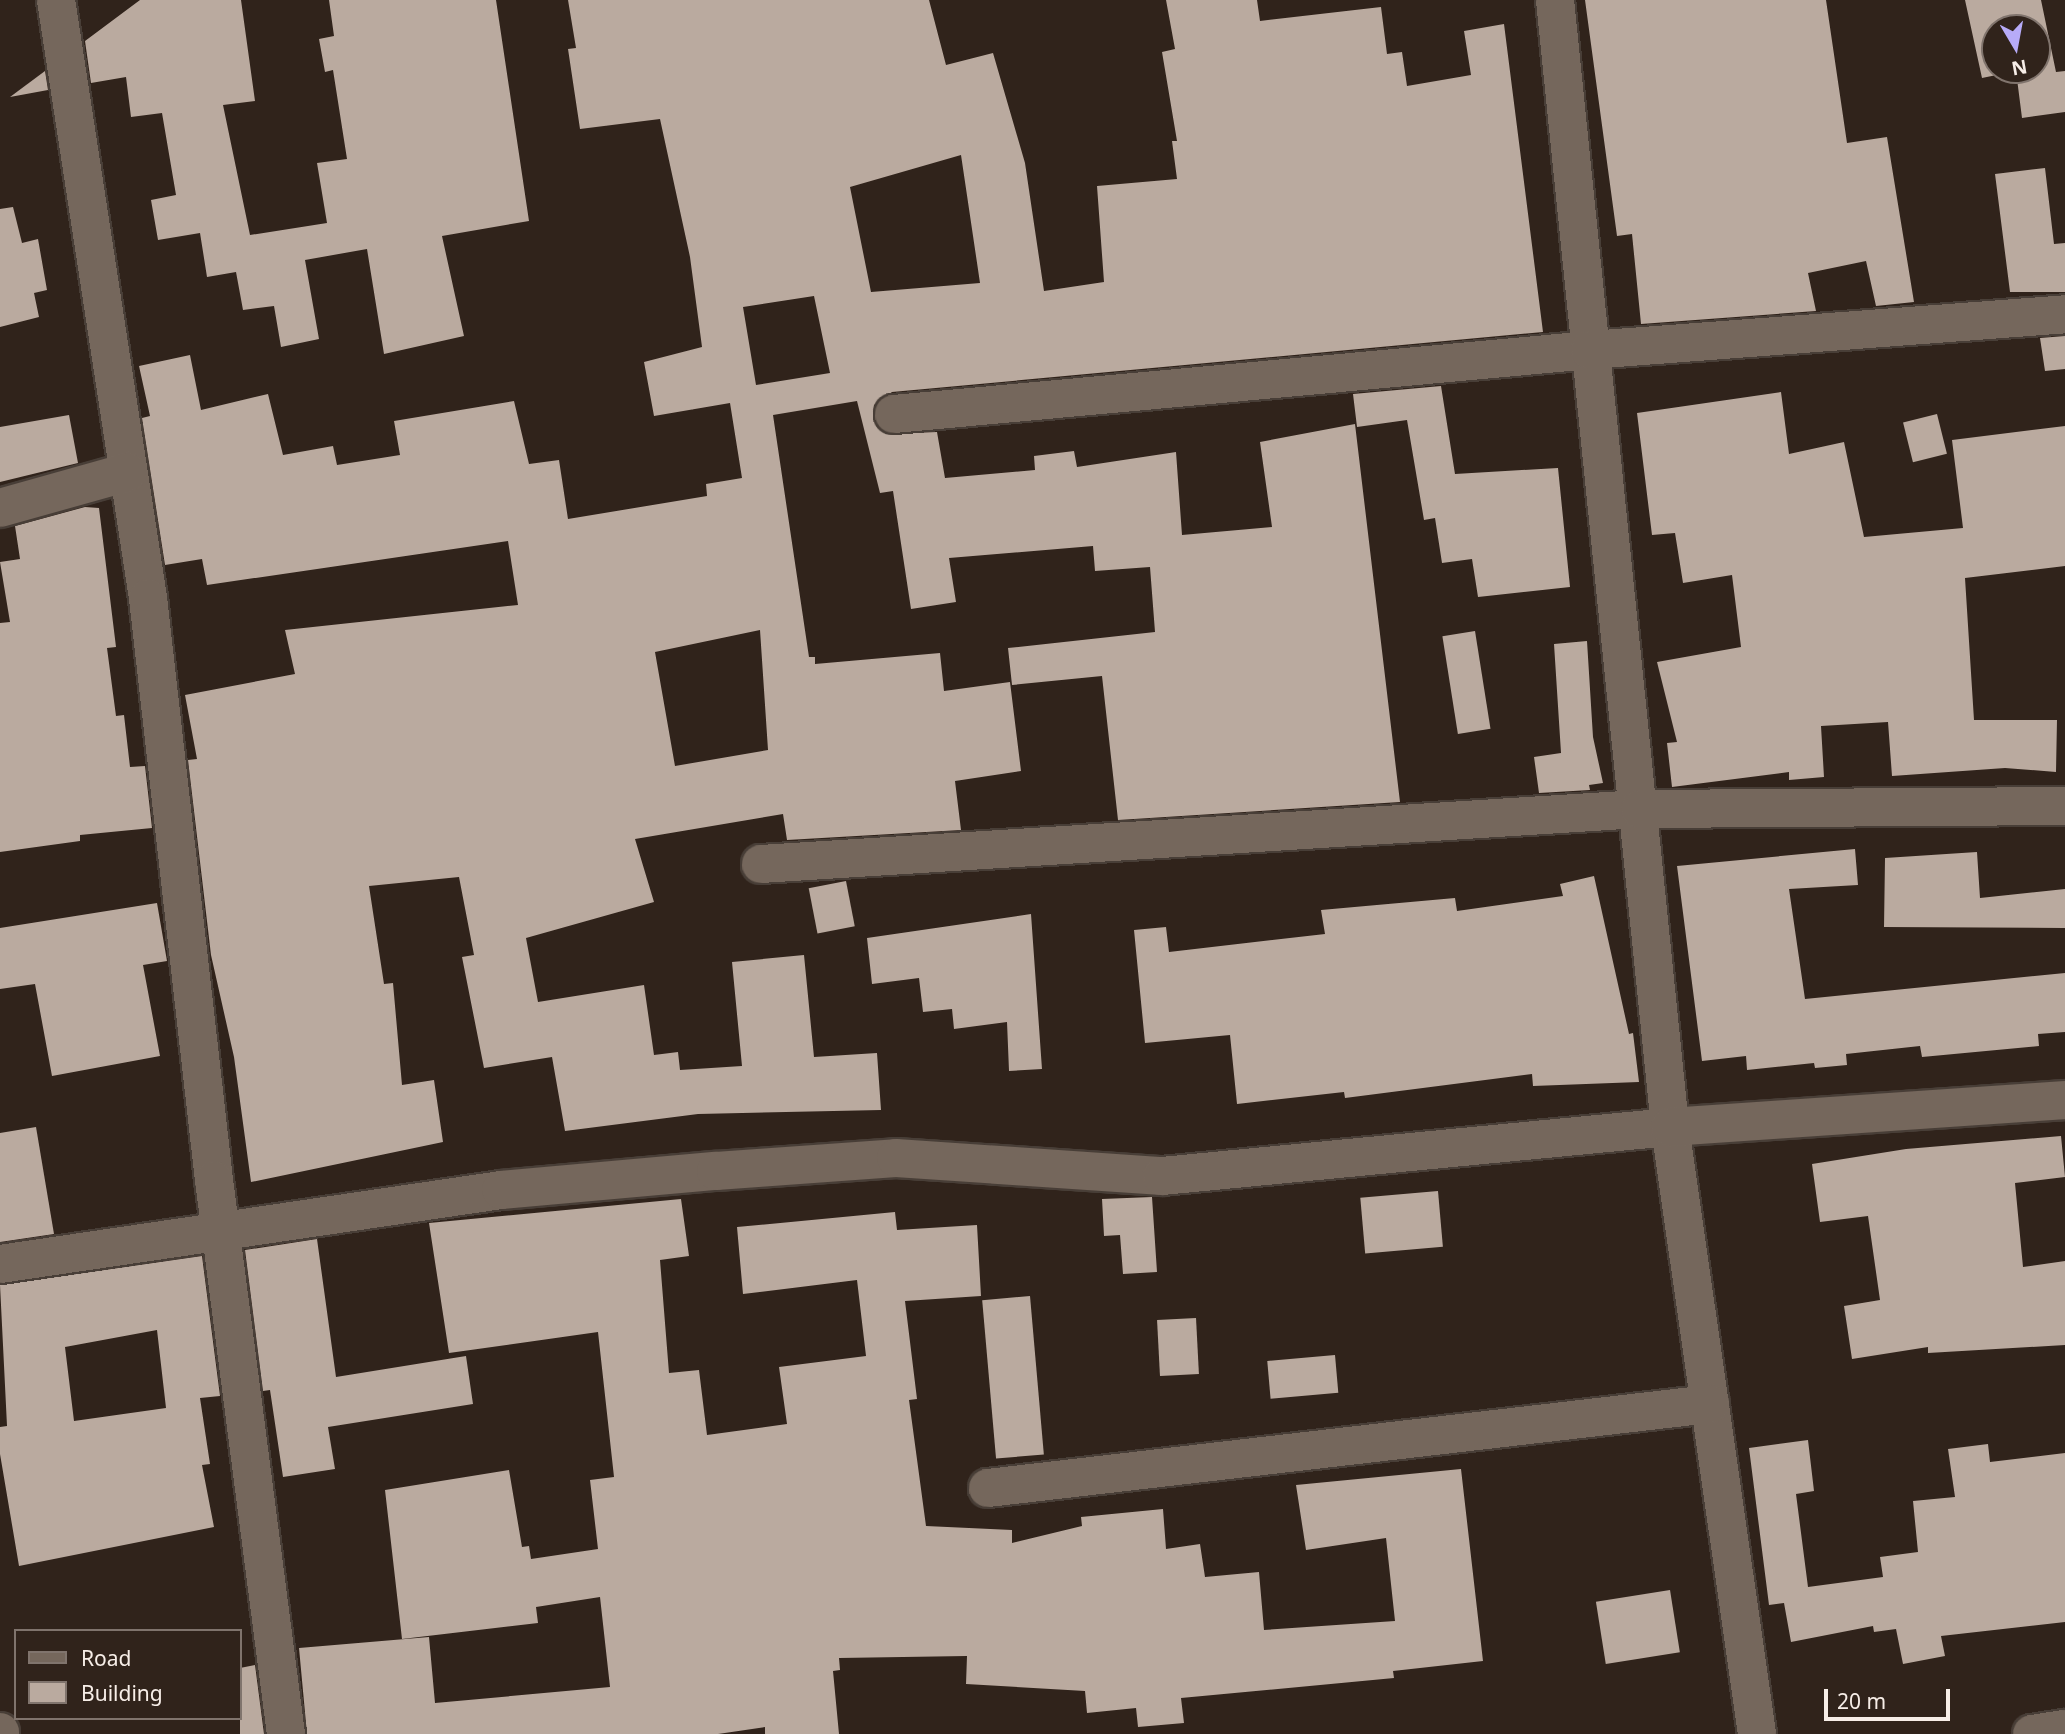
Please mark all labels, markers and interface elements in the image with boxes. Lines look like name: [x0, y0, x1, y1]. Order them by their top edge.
north arrow: [1981, 14, 2051, 84]
text: N: [2009, 54, 2029, 82]
legend: [14, 1629, 242, 1720]
text: Road: [81, 1644, 131, 1672]
scale bar: [1827, 1674, 1953, 1718]
text: Building: [81, 1679, 163, 1707]
text: 20 m: [1837, 1687, 1886, 1715]

